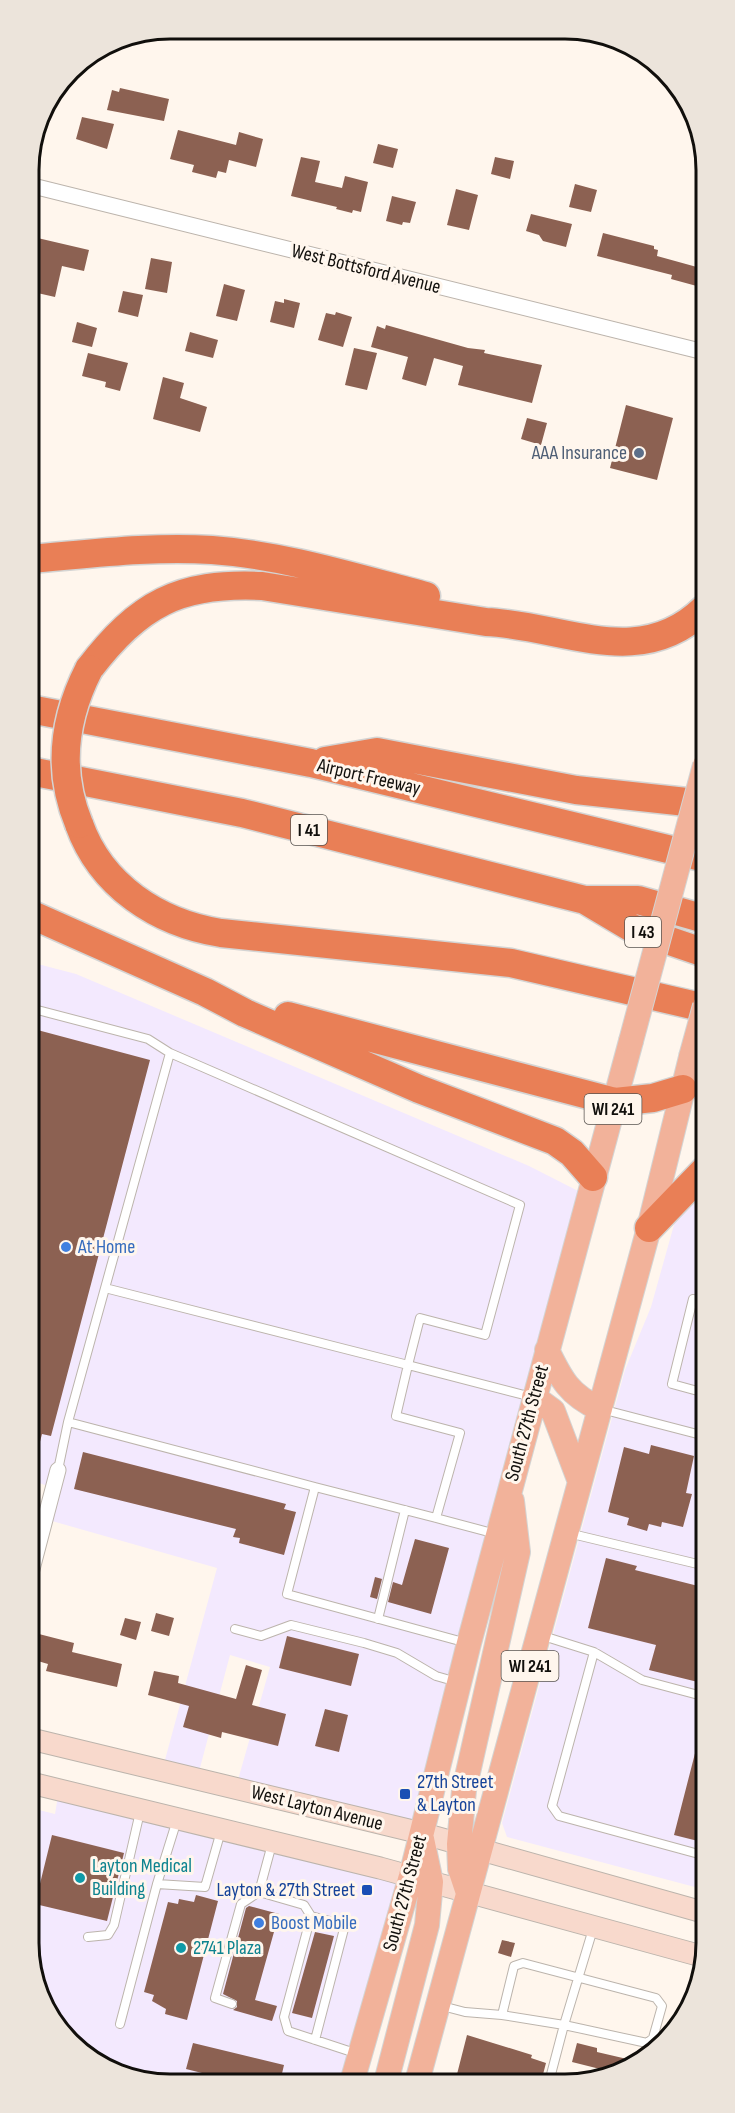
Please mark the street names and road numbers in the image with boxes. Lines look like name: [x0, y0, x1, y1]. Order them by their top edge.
street label: West Bottsford Avenue: [289, 239, 443, 299]
street label: Airport Freeway: [314, 753, 423, 801]
road number: I 41: [291, 815, 327, 845]
road number: I 43: [625, 917, 661, 947]
road number: WI 241: [584, 1094, 642, 1124]
street label: South 27th Street: [500, 1362, 554, 1484]
road number: WI 241: [502, 1651, 558, 1681]
street label: West Layton Avenue: [249, 1780, 385, 1836]
street label: South 27th Street: [378, 1832, 432, 1954]

